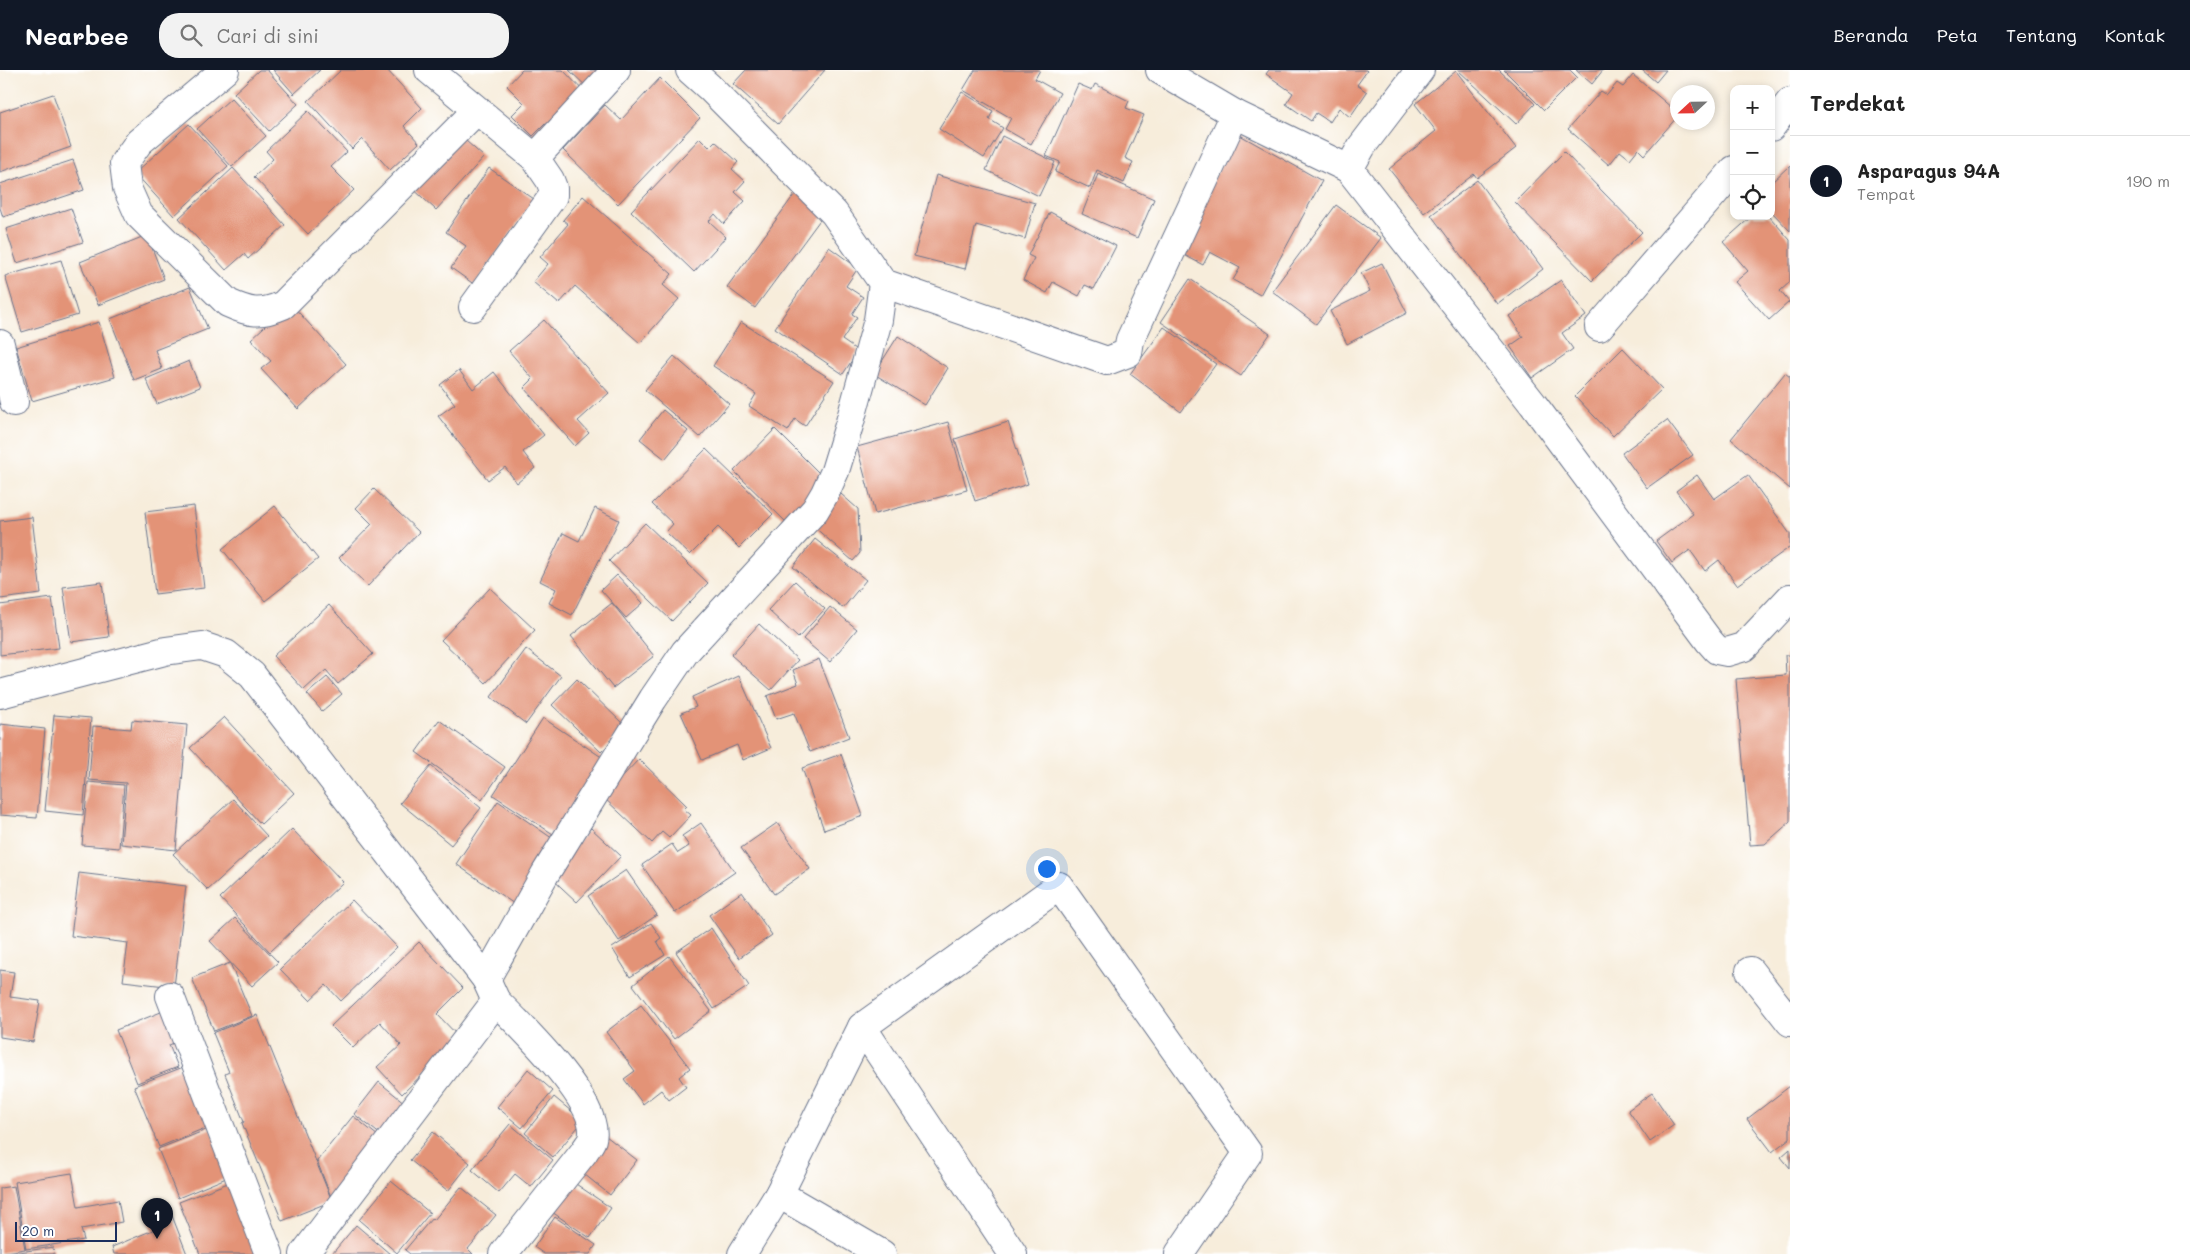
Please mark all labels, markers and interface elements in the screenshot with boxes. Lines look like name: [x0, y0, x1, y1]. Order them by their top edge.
search box: [159, 13, 509, 58]
text: Nearbee: [25, 20, 129, 51]
icon: search: [177, 21, 205, 49]
text: Cari di sini: [217, 23, 319, 48]
text: Beranda: [1834, 23, 1909, 47]
text: Peta: [1937, 23, 1978, 47]
text: Tentang: [2006, 23, 2077, 47]
text: Kontak: [2105, 23, 2165, 47]
north arrow: [1670, 85, 1715, 130]
map controls: [1730, 85, 1775, 220]
button: +: [1730, 85, 1775, 130]
text: Terdekat: [1810, 89, 1905, 116]
button: −: [1730, 130, 1775, 175]
text: Asparagus 94A: [1857, 158, 2000, 183]
text: 1: [1822, 170, 1830, 191]
text: 190 m: [2126, 170, 2170, 191]
button: locate: [1730, 175, 1775, 220]
text: Tempat: [1857, 183, 1915, 204]
your location: [1034, 856, 1060, 882]
pin: 1: [141, 1198, 173, 1239]
scale bar: [15, 1219, 118, 1242]
text: 20 m: [22, 1221, 54, 1240]

